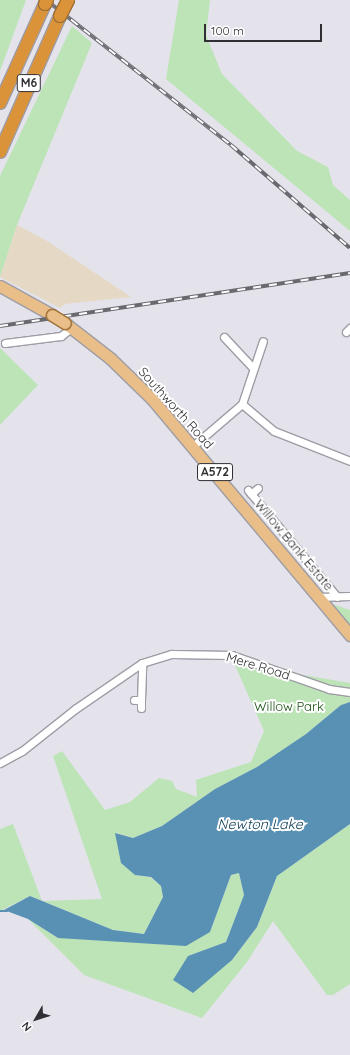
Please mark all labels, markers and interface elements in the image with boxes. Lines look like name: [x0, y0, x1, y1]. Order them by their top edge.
scale bar: [206, 16, 324, 42]
text: 100 m: [211, 23, 244, 38]
road number: M6: [16, 73, 42, 93]
street label: Southworth Road: [135, 364, 217, 452]
road number: A572: [197, 462, 233, 482]
street label: Willow Bank Estate: [251, 496, 337, 594]
street label: Mere Road: [224, 649, 292, 683]
park label: Willow Park: [254, 698, 324, 714]
water label: Newton Lake: [217, 816, 303, 832]
north arrow: [16, 999, 56, 1039]
text: N: [19, 1019, 35, 1034]

